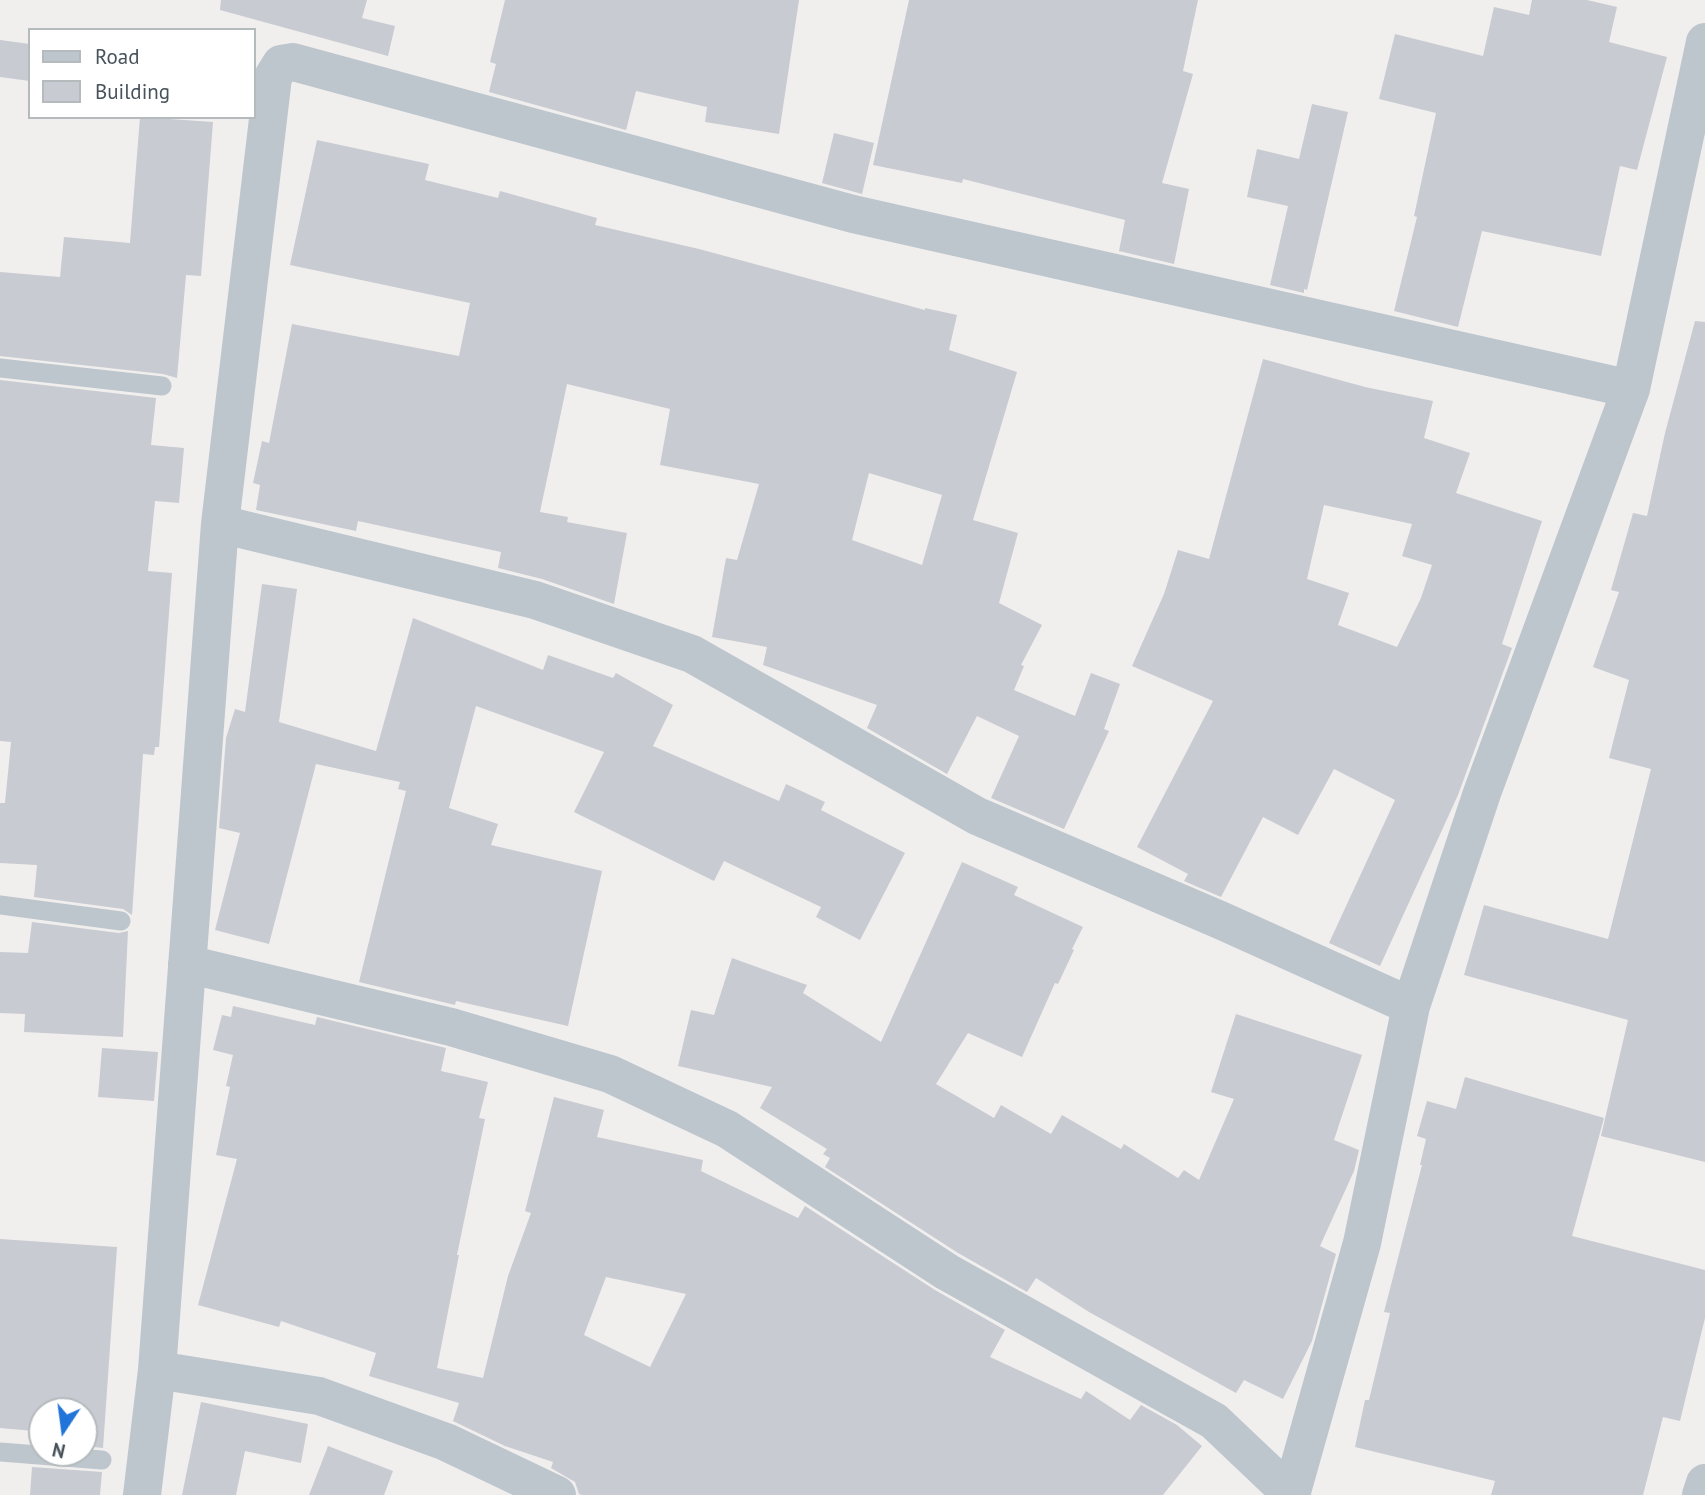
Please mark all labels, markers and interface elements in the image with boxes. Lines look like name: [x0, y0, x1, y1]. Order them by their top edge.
legend: [28, 28, 256, 119]
text: Road: [95, 43, 139, 70]
text: Building: [95, 78, 170, 105]
north arrow: [28, 1397, 98, 1467]
text: N: [50, 1437, 68, 1464]

